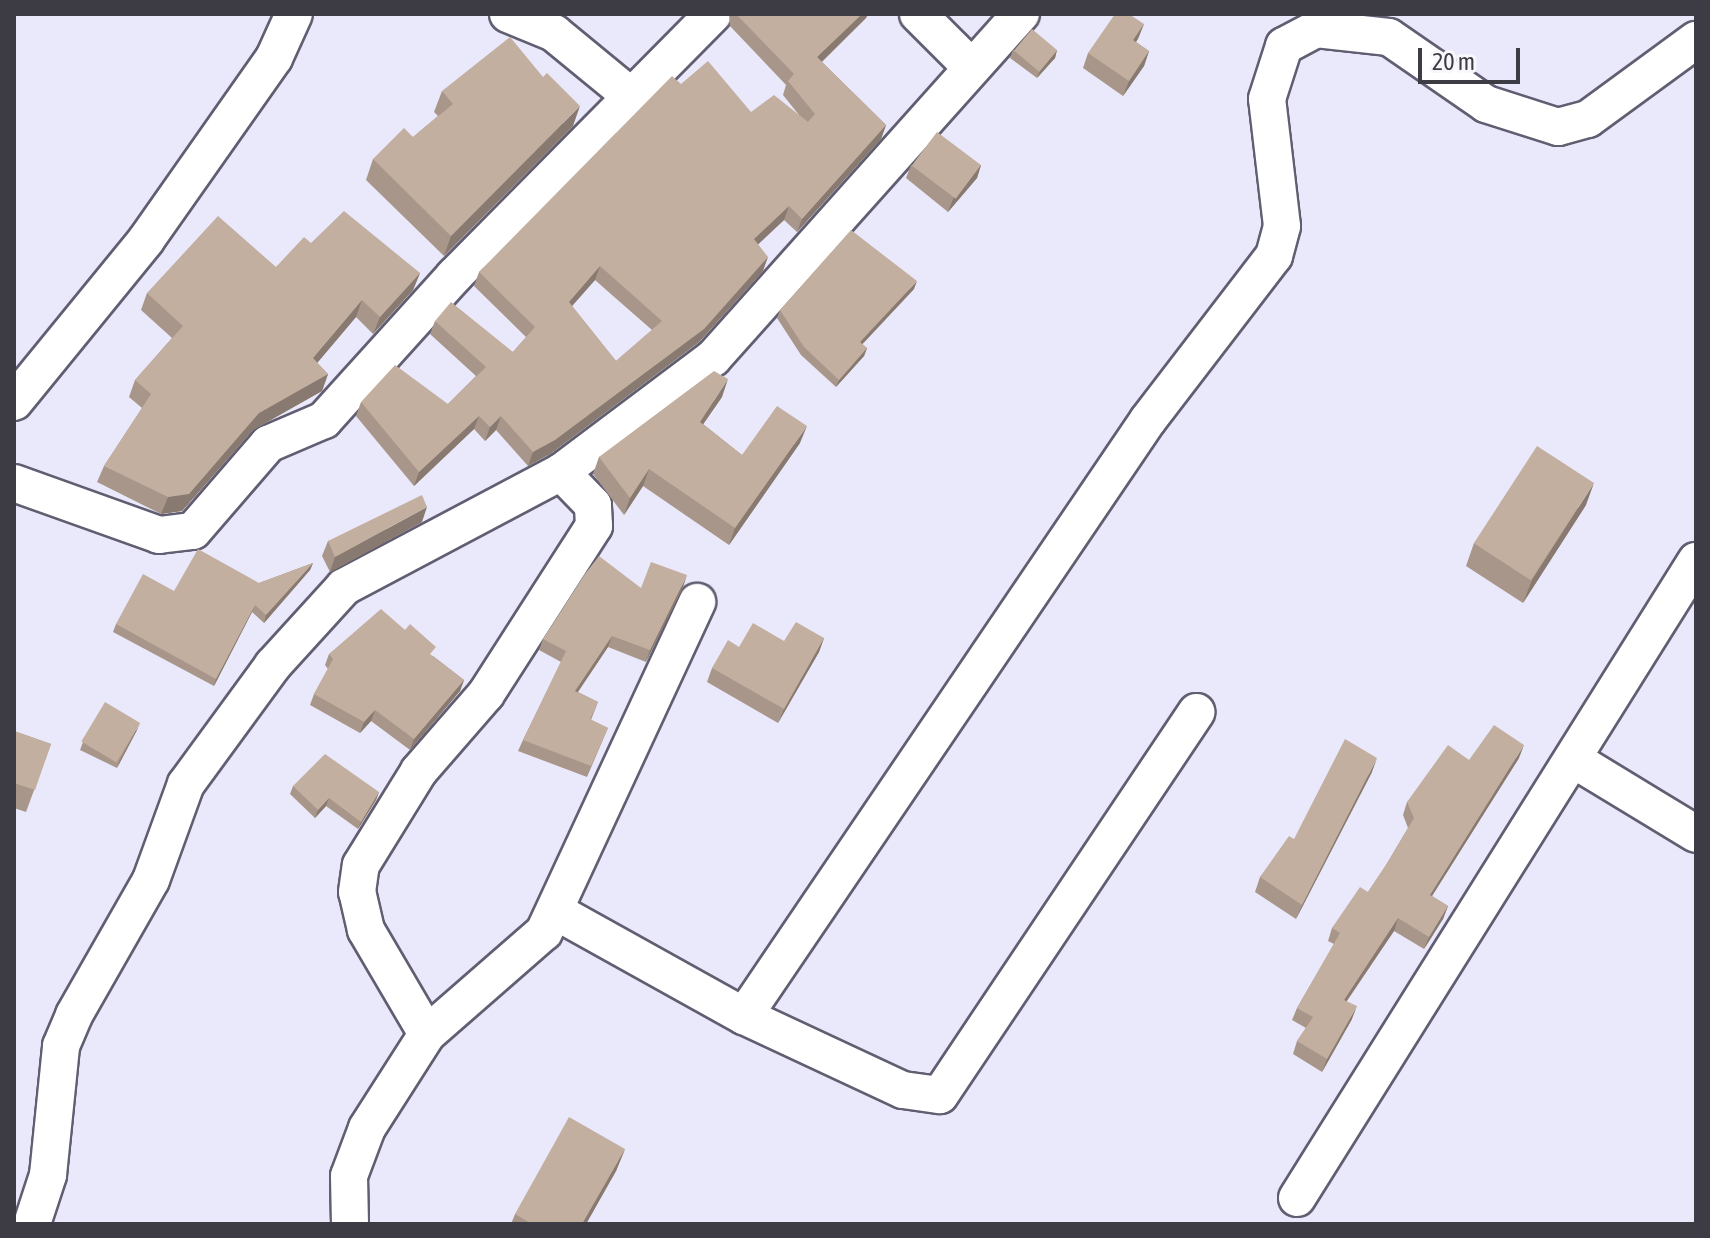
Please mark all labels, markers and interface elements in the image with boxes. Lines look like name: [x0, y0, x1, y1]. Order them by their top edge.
scale bar: [1422, 32, 1524, 82]
text: 20 m: [1432, 48, 1475, 75]

